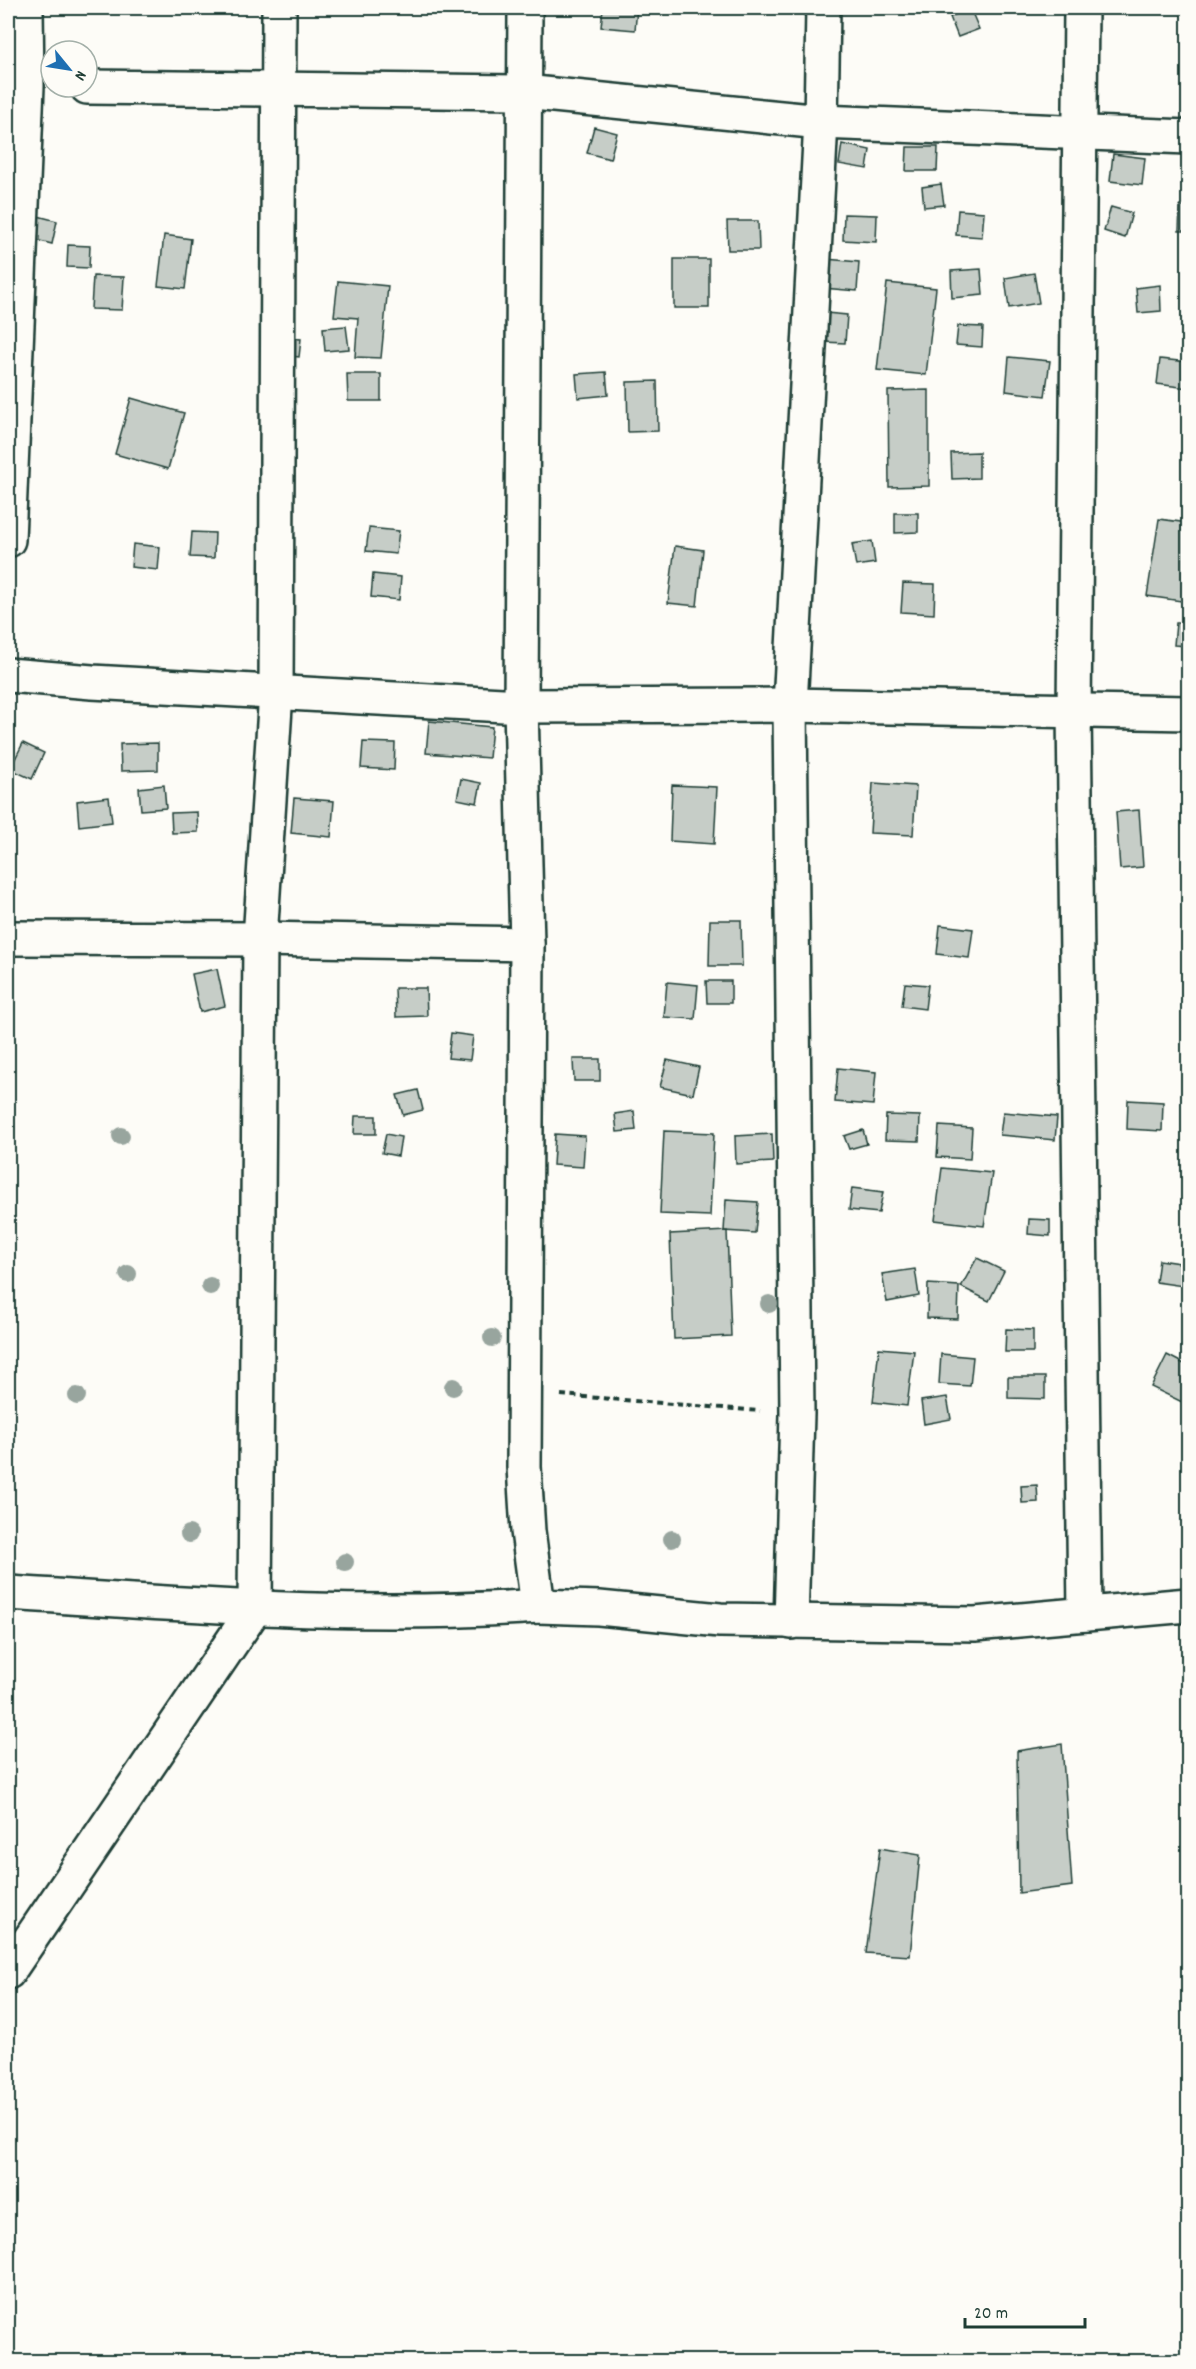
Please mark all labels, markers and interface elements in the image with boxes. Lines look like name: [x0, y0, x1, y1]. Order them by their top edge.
north arrow: [39, 39, 99, 99]
text: N: [68, 66, 92, 85]
scale bar: [965, 2291, 1085, 2329]
text: 20 m: [974, 2302, 1008, 2327]

